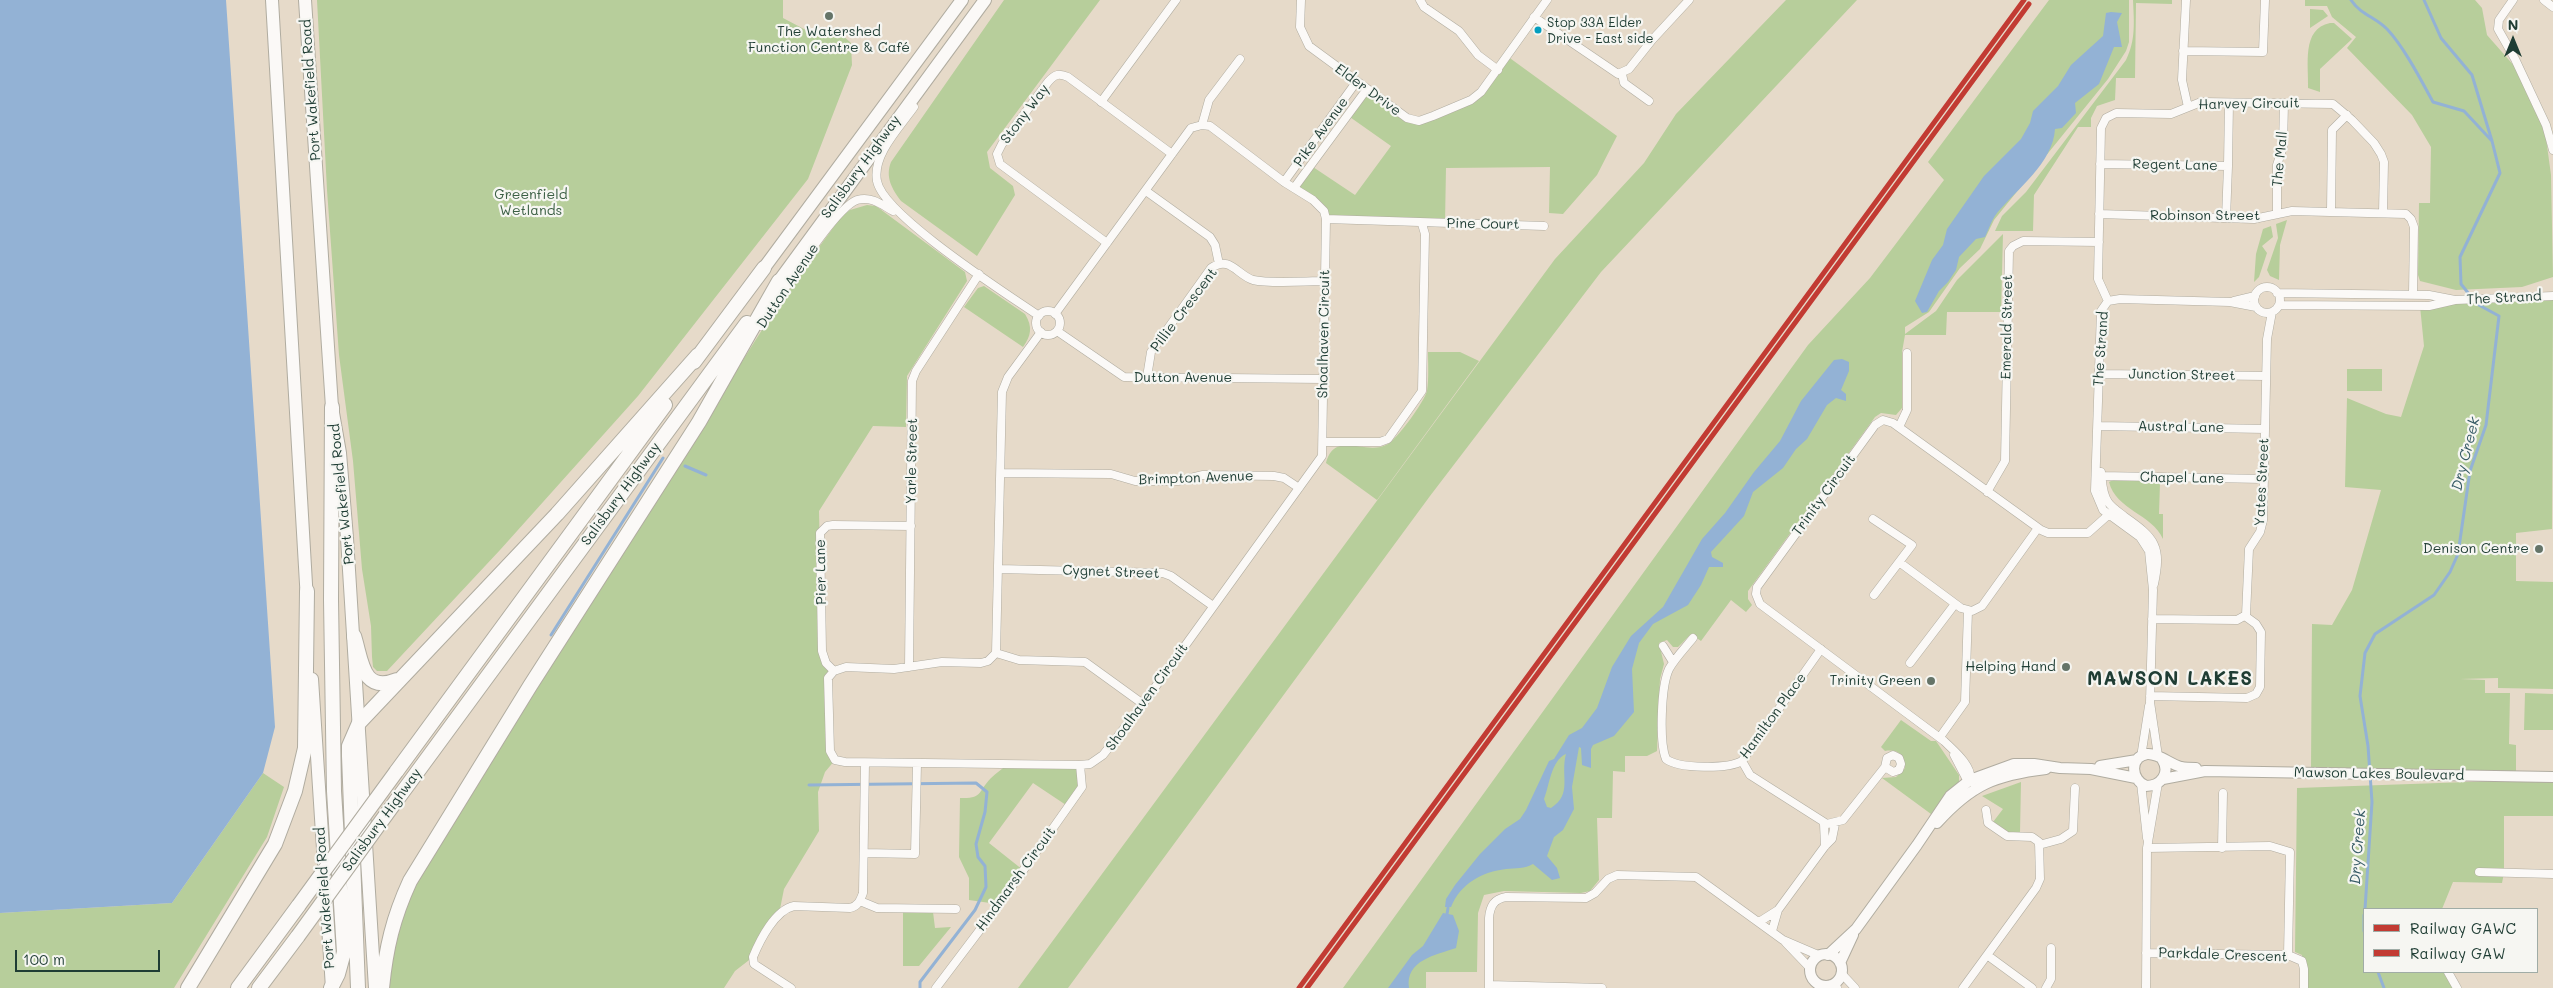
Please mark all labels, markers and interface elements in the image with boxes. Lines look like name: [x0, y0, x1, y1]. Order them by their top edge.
marker: The Watershed Function Centre & Café: [823, 10, 835, 22]
place label: Stop 33A Elder Drive - East side: [1547, 15, 1653, 46]
north arrow: [2488, 15, 2538, 65]
text: N: [2508, 15, 2518, 34]
street label: Port Wakefield Road: [298, 19, 324, 161]
place label: The Watershed Function Centre & Café: [748, 24, 910, 56]
marker: Stop 33A Elder Drive - East side: [1533, 25, 1543, 35]
street label: Elder Drive: [1332, 60, 1404, 120]
street label: Stony Way: [997, 81, 1053, 147]
street label: Pike Avenue: [1290, 94, 1352, 170]
street label: Harvey Circuit: [2198, 95, 2300, 113]
street label: Salisbury Highway: [818, 112, 904, 222]
street label: The Mall: [2269, 130, 2291, 188]
street label: Regent Lane: [2132, 156, 2218, 174]
park label: Greenfield Wetlands: [494, 187, 568, 220]
street label: Robinson Street: [2150, 208, 2260, 224]
street label: Pine Court: [1446, 215, 1520, 233]
street label: Dutton Avenue: [753, 240, 823, 332]
street label: Pillie Crescent: [1147, 265, 1221, 355]
street label: Shoalhaven Circuit: [1314, 269, 1334, 399]
street label: Emerald Street: [1998, 274, 2016, 380]
street label: The Strand: [2466, 288, 2542, 308]
street label: The Strand: [2090, 311, 2112, 387]
street label: Junction Street: [2128, 366, 2236, 384]
street label: Dutton Avenue: [1134, 370, 1232, 386]
water label: Dry Creek: [2448, 415, 2484, 493]
street label: Yarle Street: [903, 418, 921, 504]
street label: Austral Lane: [2138, 418, 2224, 436]
street label: Port Wakefield Road: [326, 423, 358, 565]
street label: Yates Street: [2251, 437, 2273, 527]
street label: Salisbury Highway: [578, 439, 664, 549]
street label: Trinity Circuit: [1789, 451, 1859, 539]
street label: Brimpton Avenue: [1138, 468, 1254, 488]
street label: Chapel Lane: [2140, 469, 2224, 487]
street label: Pier Lane: [812, 539, 830, 605]
place label: Denison Centre: [2423, 541, 2529, 557]
marker: Denison Centre: [2533, 543, 2545, 555]
street label: Cygnet Street: [1062, 562, 1160, 582]
street label: Shoalhaven Circuit: [1102, 640, 1192, 754]
place label: Helping Hand: [1965, 659, 2056, 675]
marker: Helping Hand: [2060, 661, 2072, 673]
district label: MAWSON LAKES: [2085, 668, 2255, 690]
street label: Hamilton Place: [1736, 670, 1810, 762]
place label: Trinity Green: [1829, 673, 1921, 689]
marker: Trinity Green: [1925, 675, 1937, 687]
street label: Mawson Lakes Boulevard: [2294, 764, 2464, 784]
street label: Salisbury Highway: [339, 765, 425, 875]
water label: Dry Creek: [2346, 809, 2370, 885]
street label: Hindmarsh Circuit: [973, 824, 1059, 934]
street label: Port Wakefield Road: [312, 827, 338, 969]
legend: [2363, 908, 2538, 973]
text: Railway GAWC: [2410, 918, 2516, 938]
scale bar: [18, 940, 162, 972]
text: Railway GAW: [2410, 943, 2506, 963]
street label: Parkdale Crescent: [2158, 944, 2288, 966]
text: 100 m: [23, 949, 65, 969]

